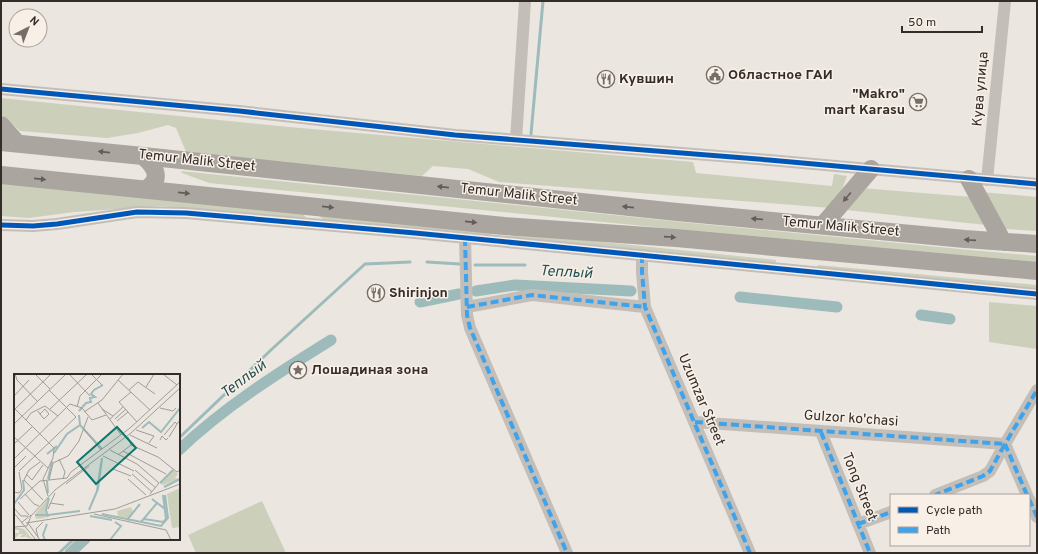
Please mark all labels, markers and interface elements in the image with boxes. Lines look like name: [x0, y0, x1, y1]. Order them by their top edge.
north arrow: [8, 8, 48, 48]
scale bar: [902, 8, 982, 34]
text: N: [26, 13, 42, 29]
text: 50 m: [908, 15, 936, 31]
street label: Кува улица: [969, 51, 993, 127]
public building icon: Областное ГАИ: [705, 65, 725, 85]
place label: Областное ГАИ: [728, 67, 833, 84]
restaurant icon: Кувшин: [596, 69, 616, 89]
place label: Кувшин: [619, 71, 674, 88]
place label: "Makro" mart Karasu: [824, 86, 905, 119]
supermarket icon: "Makro" mart Karasu: [908, 92, 928, 112]
street label: Temur Malik Street: [138, 146, 256, 176]
one-way arrow: [98, 149, 110, 155]
one-way arrow: [34, 176, 46, 182]
street label: Temur Malik Street: [460, 180, 578, 210]
one-way arrow: [437, 184, 449, 191]
one-way arrow: [178, 190, 190, 196]
one-way arrow: [842, 192, 851, 203]
one-way arrow: [322, 204, 334, 211]
one-way arrow: [622, 204, 634, 210]
street label: Temur Malik Street: [782, 213, 900, 241]
one-way arrow: [751, 216, 763, 223]
one-way arrow: [465, 219, 477, 226]
one-way arrow: [664, 234, 676, 241]
one-way arrow: [964, 236, 976, 243]
water label: Теплый: [539, 262, 594, 284]
restaurant icon: Shirinjon: [366, 283, 386, 303]
place label: Shirinjon: [389, 285, 448, 302]
street label: Uzumzar Street: [674, 351, 728, 449]
water label: Теплый: [217, 356, 272, 403]
place icon: Лошадиная зона: [288, 360, 308, 380]
place label: Лошадиная зона: [311, 362, 428, 379]
inset map: [14, 374, 180, 540]
street label: Gulzor ko'chasi: [803, 407, 899, 431]
street label: Tong Street: [838, 450, 880, 524]
legend: [890, 494, 1030, 546]
text: Cycle path: [926, 503, 983, 519]
text: Path: [926, 523, 951, 539]

